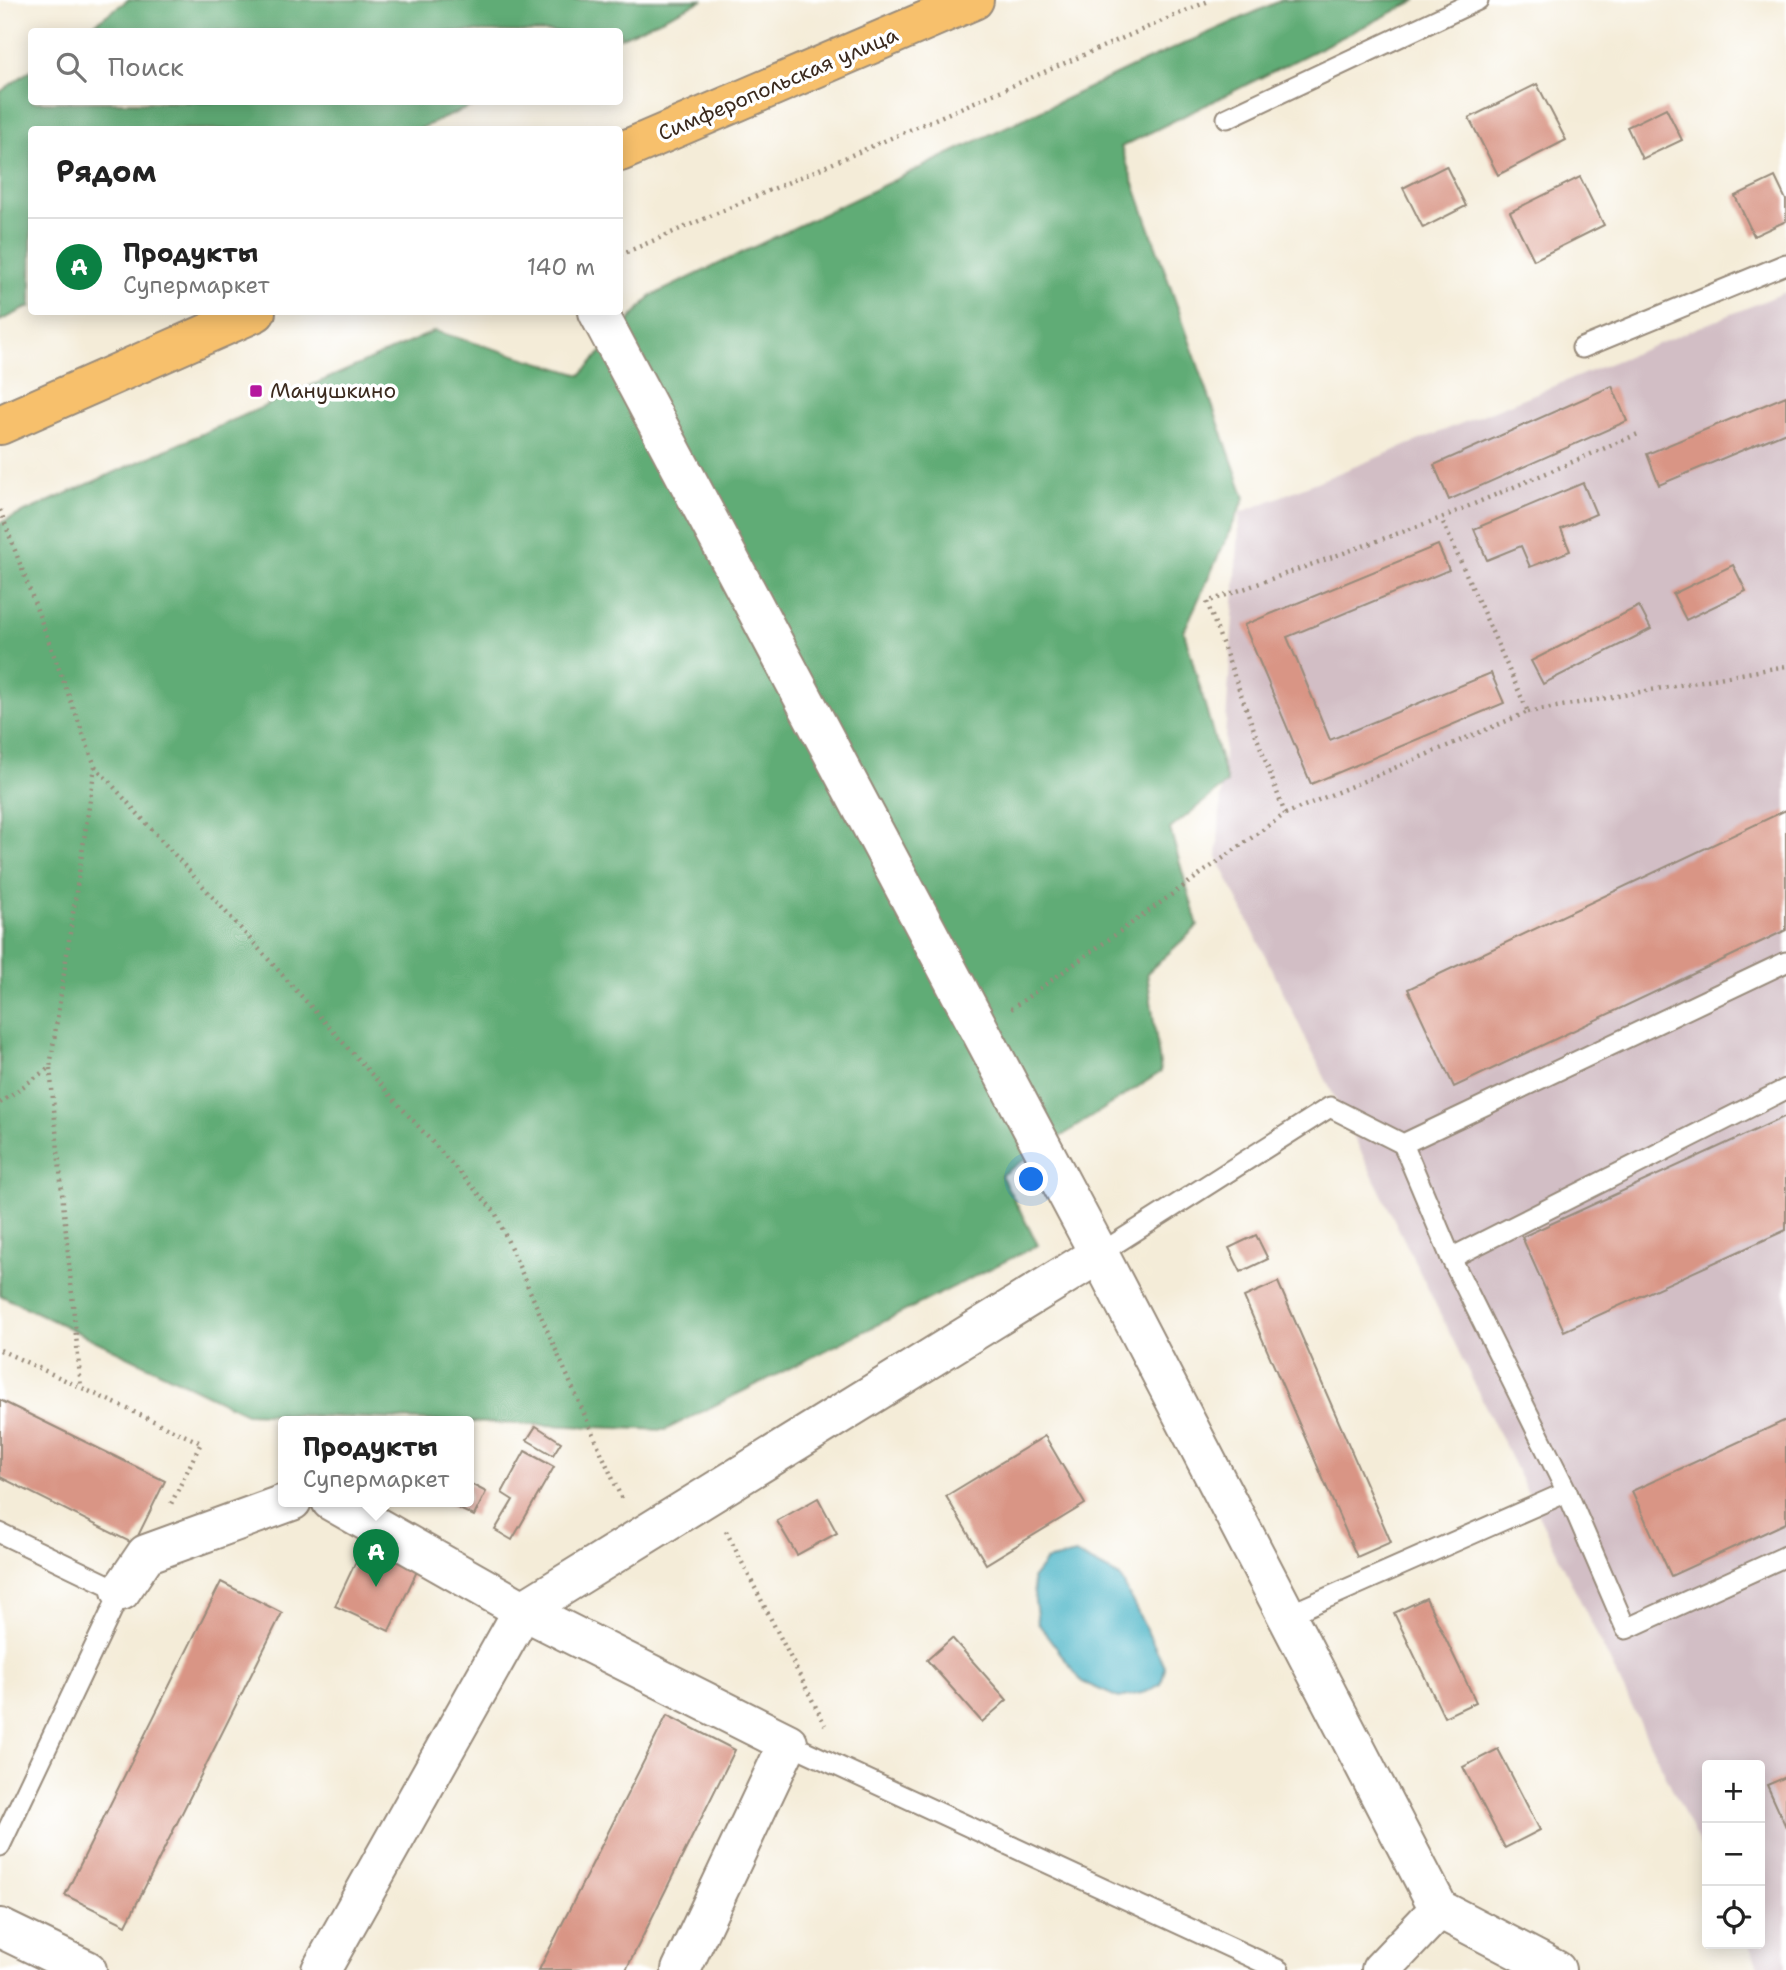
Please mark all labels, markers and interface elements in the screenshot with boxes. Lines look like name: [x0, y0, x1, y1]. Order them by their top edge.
street label: Симферопольская улица: [654, 21, 902, 147]
search box: [28, 28, 623, 105]
icon: search: [52, 48, 90, 86]
text: Поиск: [108, 49, 184, 84]
text: Рядом: [56, 151, 156, 192]
text: Продукты: [123, 235, 258, 270]
text: A: [70, 252, 88, 282]
text: 140 m: [527, 252, 595, 282]
text: Супермаркет: [123, 270, 270, 300]
place label: Манушкино: [270, 377, 396, 405]
marker: Манушкино: [248, 383, 264, 399]
your location: [1014, 1162, 1048, 1196]
popup: [278, 1416, 474, 1507]
text: Продукты: [303, 1429, 438, 1464]
text: Супермаркет: [303, 1464, 449, 1494]
pin: A: [353, 1529, 399, 1587]
map controls: [1702, 1760, 1765, 1949]
button: +: [1702, 1760, 1765, 1823]
button: −: [1702, 1823, 1765, 1886]
button: locate: [1702, 1886, 1765, 1949]

